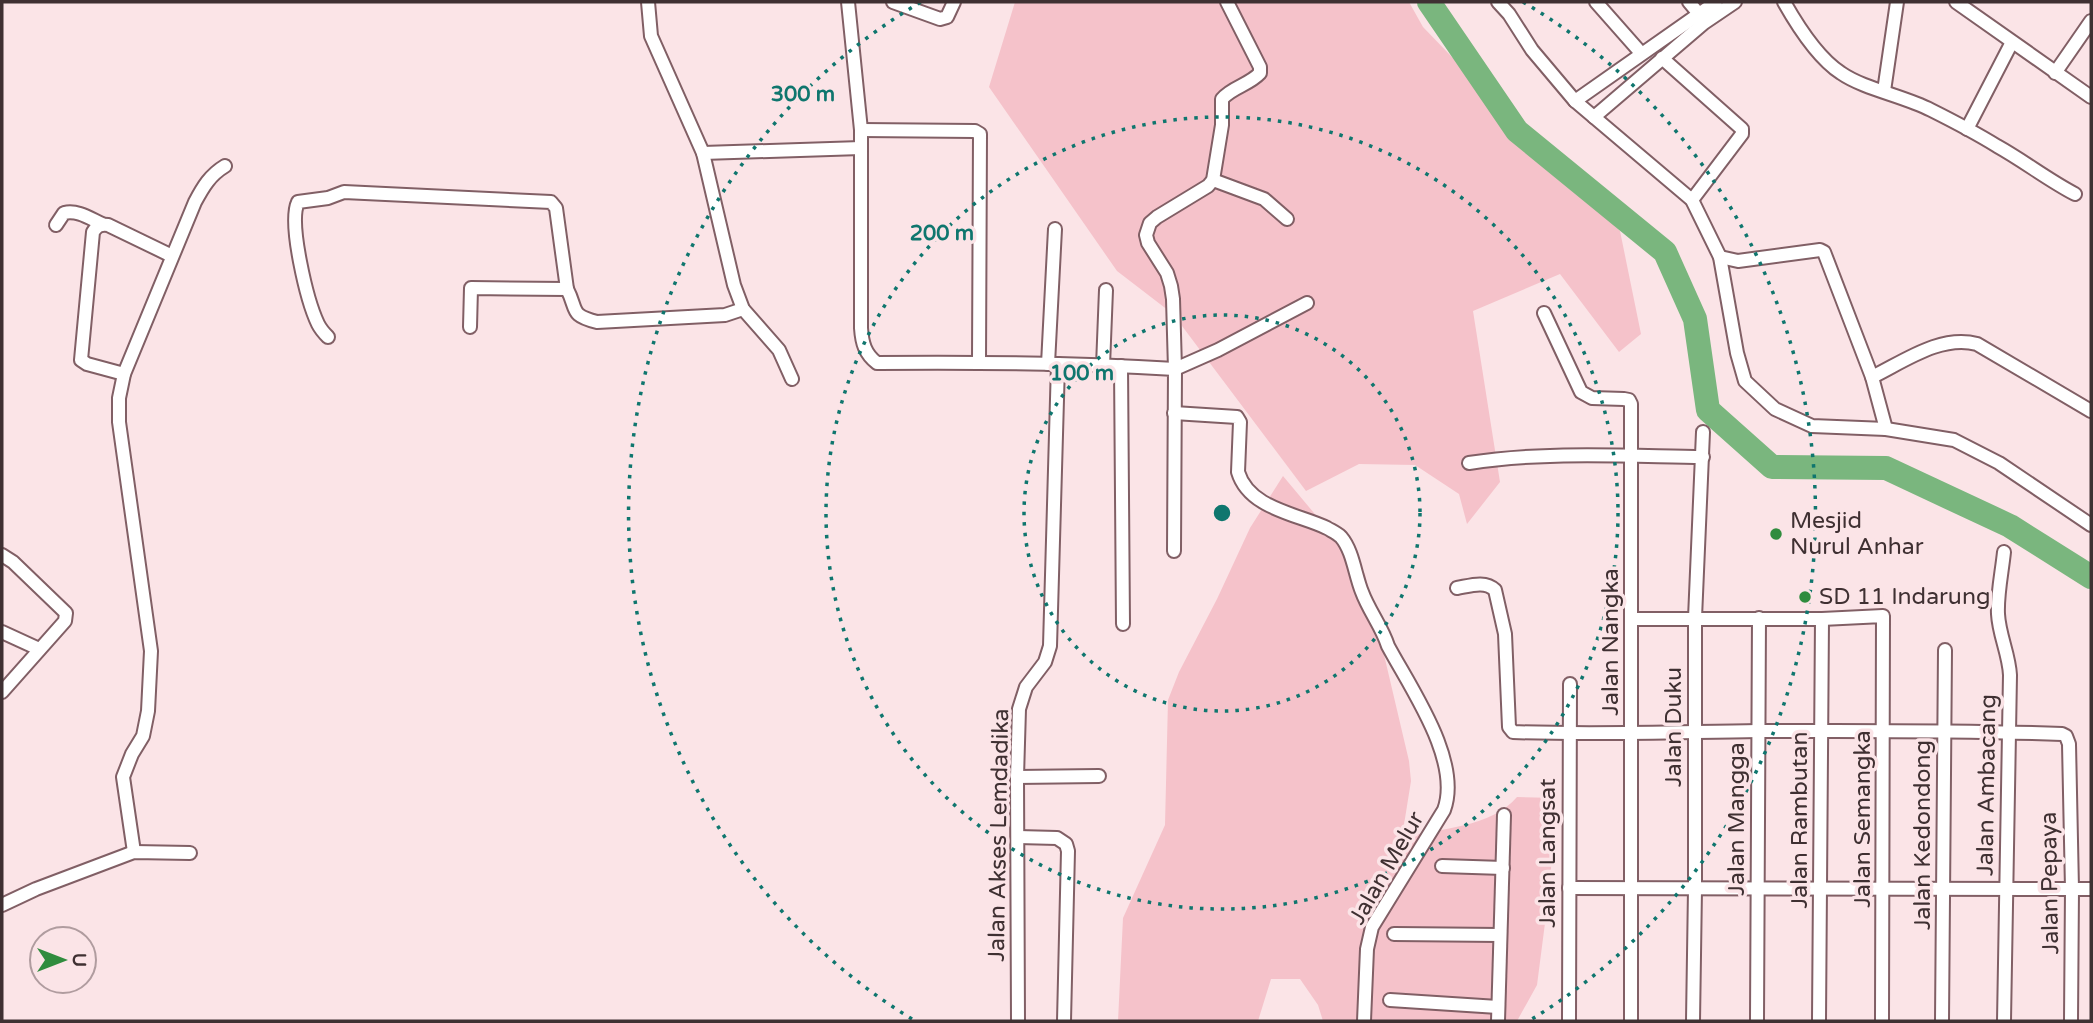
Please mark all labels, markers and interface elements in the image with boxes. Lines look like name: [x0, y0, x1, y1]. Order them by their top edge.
text: 300 m: [771, 82, 835, 107]
text: 200 m: [910, 221, 974, 246]
text: 100 m: [1050, 361, 1114, 386]
centre of rings: [1210, 501, 1234, 525]
place label: Mesjid Nurul Anhar: [1790, 507, 1924, 561]
marker: Mesjid Nurul Anhar: [1768, 526, 1784, 542]
street label: Jalan Nangka: [1597, 568, 1625, 716]
place label: SD 11 Indarung: [1819, 583, 1990, 611]
marker: SD 11 Indarung: [1797, 589, 1813, 605]
street label: Jalan Duku: [1660, 667, 1688, 787]
street label: Jalan Ambacang: [1971, 694, 2003, 876]
street label: Jalan Akses Lemdadika: [983, 708, 1015, 962]
street label: Jalan Semangka: [1849, 730, 1877, 908]
street label: Jalan Rambutan: [1786, 732, 1814, 908]
street label: Jalan Kedondong: [1909, 740, 1937, 930]
street label: Jalan Mangga: [1723, 742, 1751, 896]
street label: Jalan Langsat: [1534, 778, 1562, 928]
street label: Jalan Melur: [1343, 806, 1431, 929]
street label: Jalan Pepaya: [2035, 811, 2065, 955]
north arrow: [28, 925, 98, 995]
text: U: [68, 953, 90, 967]

